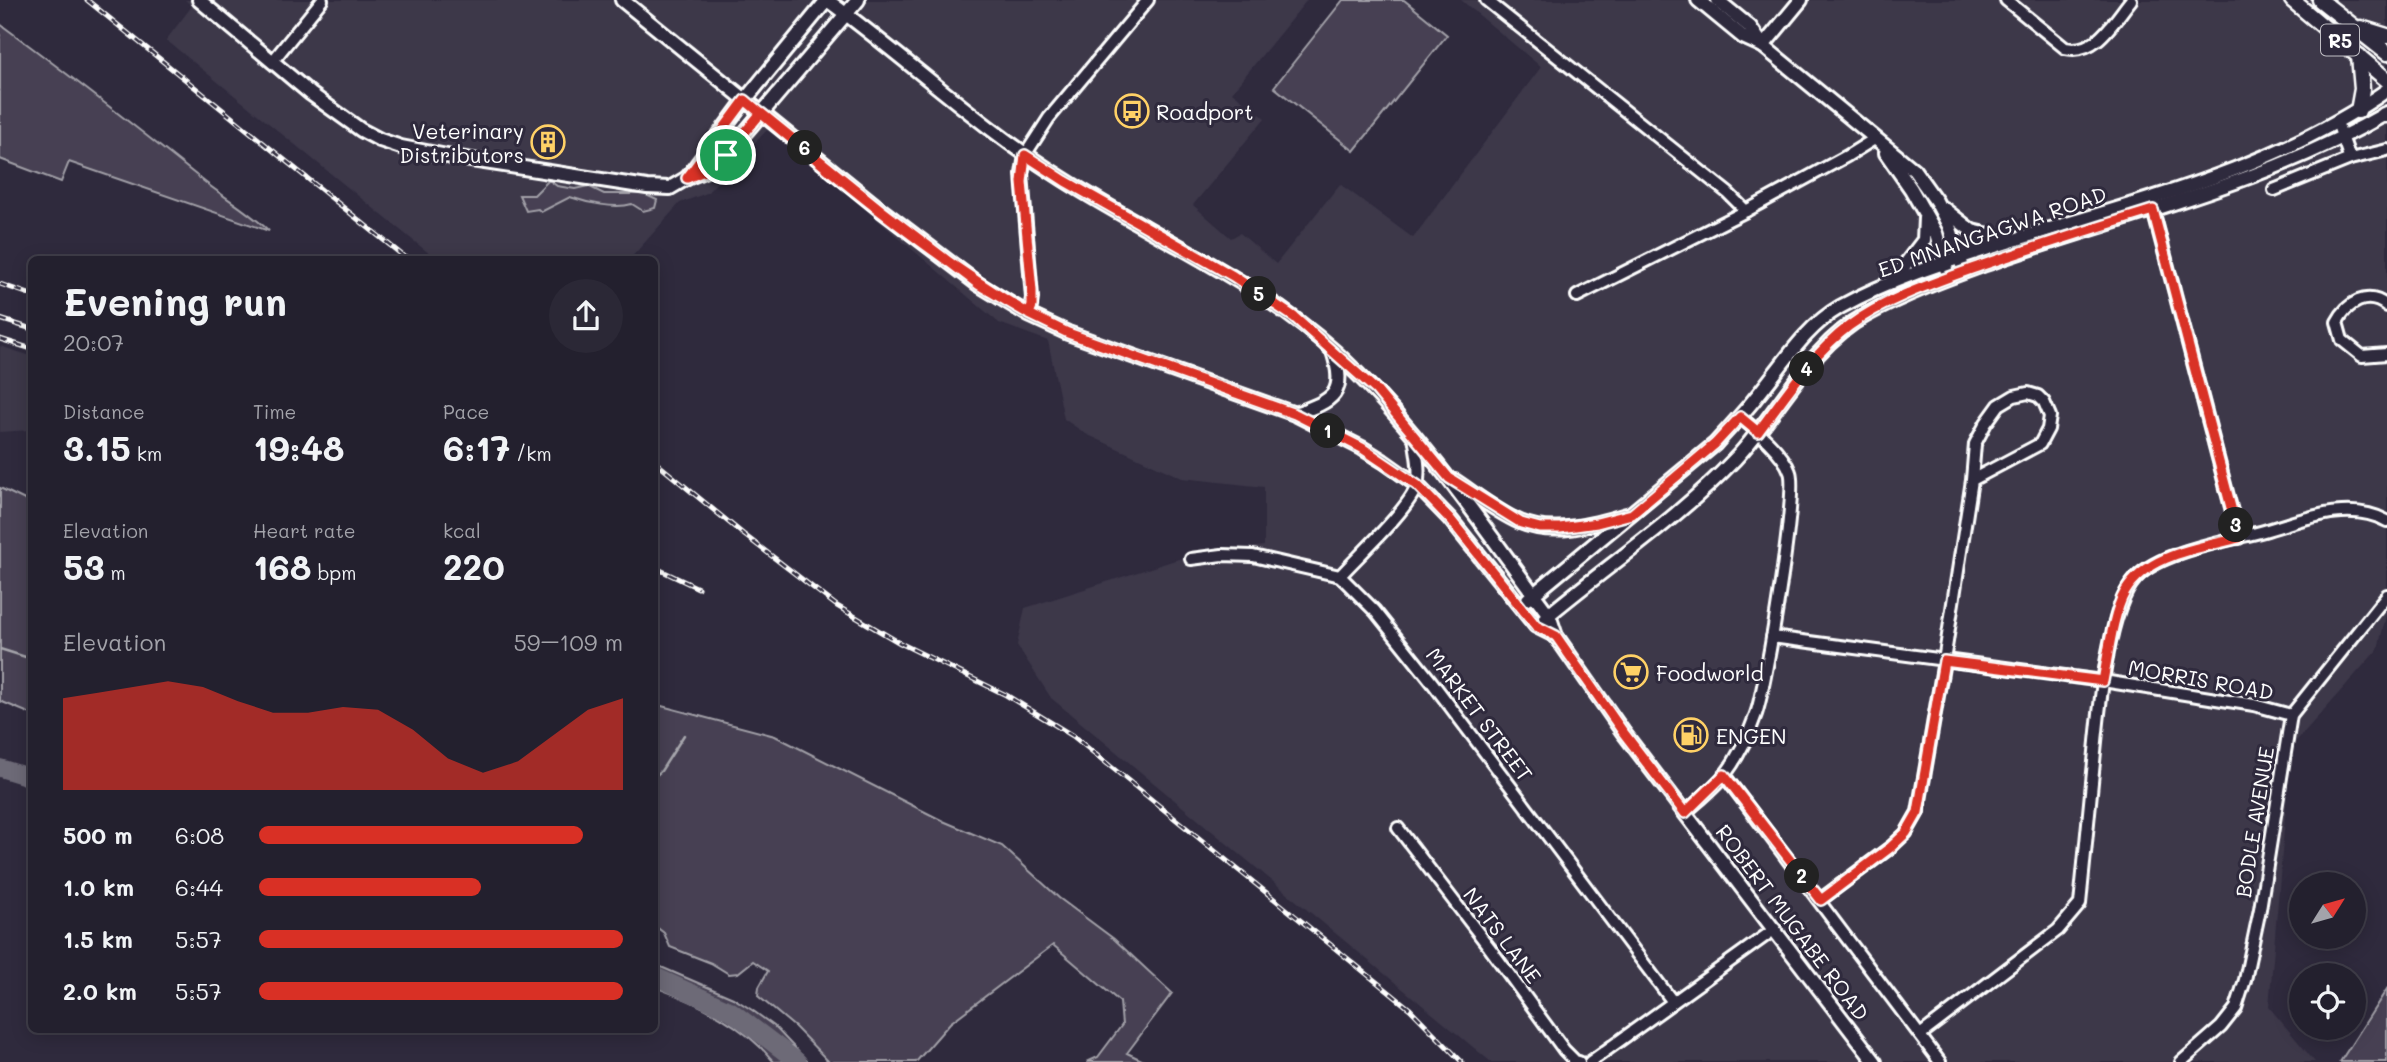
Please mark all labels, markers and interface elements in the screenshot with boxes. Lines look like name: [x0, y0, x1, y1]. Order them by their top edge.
road number: R5: [2321, 24, 2359, 56]
bus stop icon: Roadport: [1113, 92, 1151, 130]
place label: Roadport: [1156, 98, 1254, 125]
place label: Veterinary Distributors: [399, 117, 524, 168]
building icon: Veterinary Distributors: [529, 123, 567, 161]
pin: [696, 125, 756, 185]
pin: 6: [788, 130, 822, 166]
text: 6: [799, 135, 810, 160]
icon: arrive: [707, 136, 745, 174]
street label: ED MNANGAGWA ROAD: [1874, 179, 2110, 283]
text: Evening run: [63, 276, 287, 326]
pin: 5: [1242, 276, 1276, 312]
button: share: [549, 279, 623, 353]
text: 5: [1253, 281, 1264, 306]
text: 20:07: [63, 327, 124, 357]
pin: 4: [1790, 352, 1825, 386]
text: 4: [1800, 356, 1813, 381]
text: Distance: [63, 399, 145, 424]
text: Time: [253, 399, 296, 424]
text: Pace: [443, 399, 489, 424]
pin: 1: [1310, 414, 1346, 448]
text: 1: [1323, 418, 1332, 443]
text: 3.15: [63, 424, 131, 470]
text: 19:48: [253, 424, 345, 470]
text: 6:17: [443, 424, 510, 470]
text: km: [131, 441, 162, 466]
text: /km: [510, 441, 552, 466]
pin: 3: [2218, 508, 2254, 542]
text: 3: [2230, 512, 2241, 537]
text: Elevation: [63, 518, 148, 543]
text: Heart rate: [253, 518, 356, 543]
text: kcal: [443, 518, 481, 543]
text: 53: [63, 543, 104, 589]
text: 168: [253, 543, 311, 589]
text: 220: [443, 543, 505, 589]
text: m: [104, 560, 126, 585]
text: bpm: [311, 560, 356, 585]
text: Elevation: [63, 627, 166, 657]
text: 59–109 m: [513, 627, 623, 657]
street label: MARKET STREET: [1421, 642, 1539, 786]
supermarket icon: Foodworld: [1612, 653, 1650, 691]
street label: MORRIS ROAD: [2126, 653, 2276, 705]
place label: Foodworld: [1656, 659, 1764, 686]
fuel station icon: ENGEN: [1672, 716, 1710, 754]
place label: ENGEN: [1716, 722, 1787, 749]
street label: BODLE AVENUE: [2229, 745, 2279, 899]
street label: ROBERT MUGABE ROAD: [1710, 819, 1876, 1025]
text: 500 m: [63, 820, 133, 850]
text: 6:08: [175, 820, 224, 850]
pin: 2: [1784, 858, 1820, 894]
text: 2: [1796, 863, 1807, 888]
text: 1.0 km: [63, 872, 134, 902]
text: 6:44: [175, 872, 223, 902]
north arrow: [2289, 872, 2366, 948]
map controls: [2289, 872, 2366, 1040]
street label: NATS LANE: [1458, 882, 1548, 988]
text: 1.5 km: [63, 924, 133, 954]
text: 5:57: [175, 924, 222, 954]
button: locate: [2289, 963, 2366, 1040]
text: 2.0 km: [63, 976, 137, 1006]
text: 5:57: [175, 976, 222, 1006]

